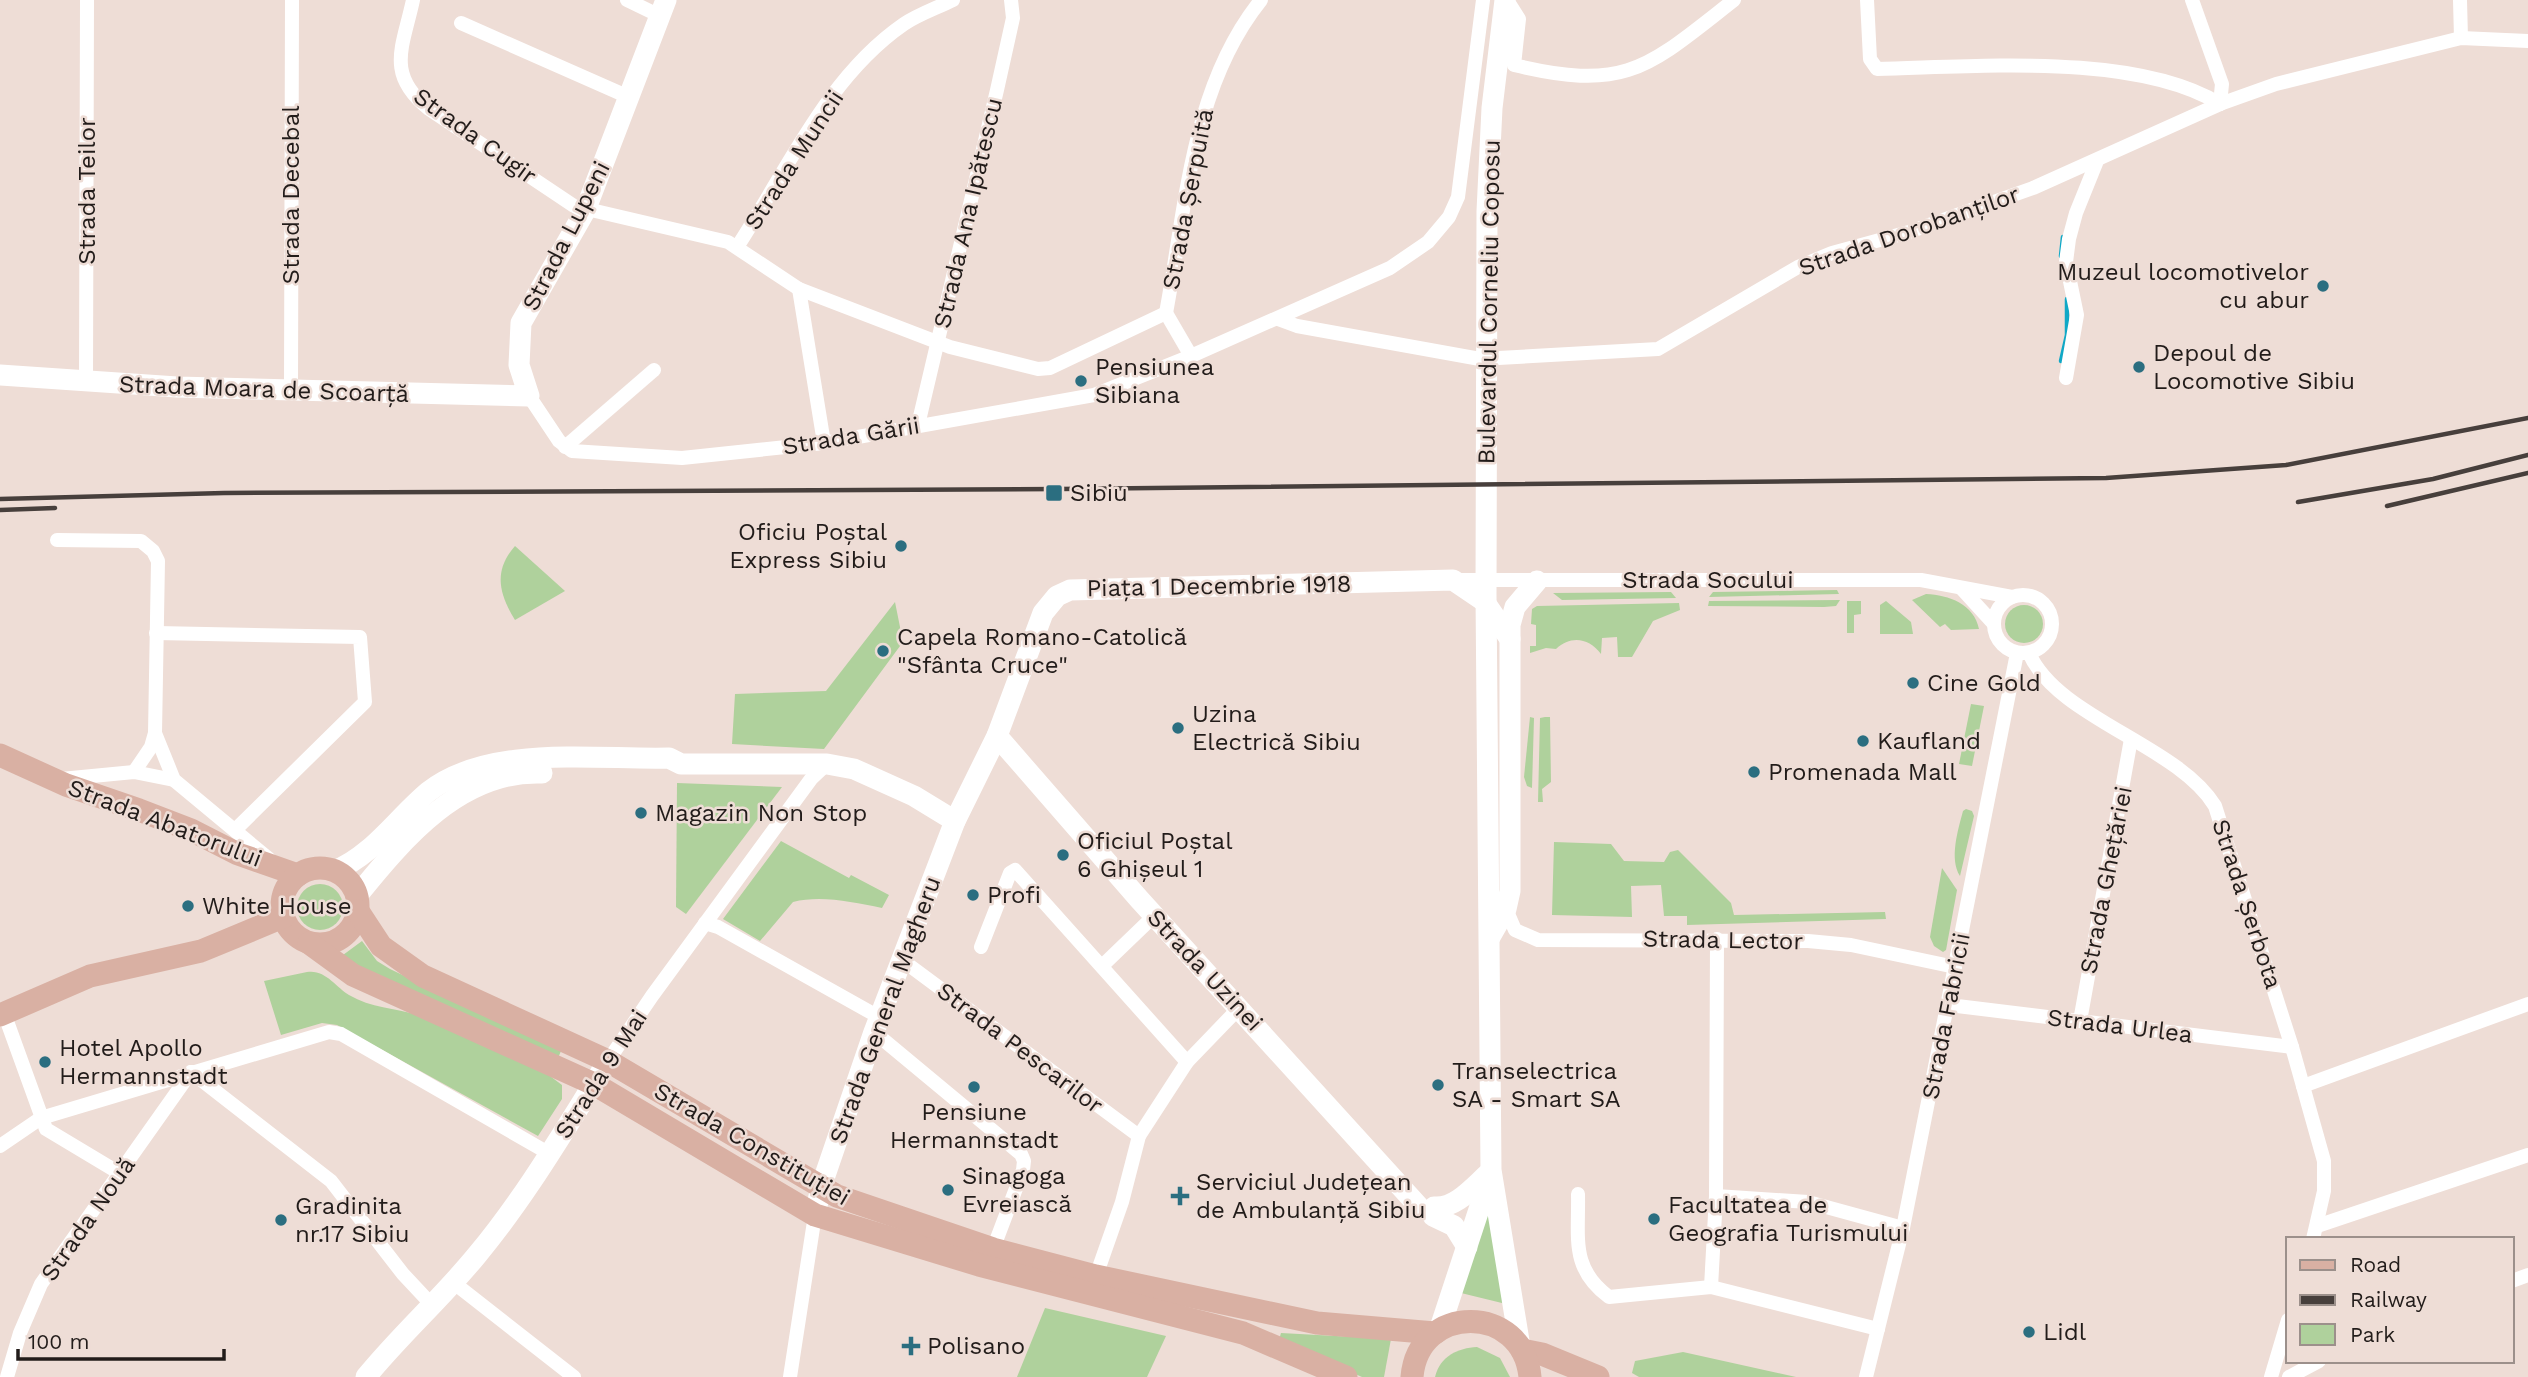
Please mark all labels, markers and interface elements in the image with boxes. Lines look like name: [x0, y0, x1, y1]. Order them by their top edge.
street label: Strada Cugir: [408, 82, 542, 190]
street label: Strada Muncii: [738, 85, 850, 235]
street label: Strada Ana Ipătescu: [928, 95, 1008, 331]
street label: Strada Decebal: [277, 105, 305, 285]
street label: Strada Șerpuită: [1157, 106, 1219, 292]
street label: Strada Teilor: [73, 117, 101, 265]
street label: Bulevardul Corneliu Coposu: [1472, 139, 1506, 465]
street label: Strada Lupeni: [516, 157, 616, 315]
street label: Strada Dorobanților: [1795, 180, 2023, 282]
place label: Muzeul locomotivelor cu abur: [2057, 258, 2309, 314]
marker: Muzeul locomotivelor cu abur: [2315, 278, 2331, 294]
place label: Depoul de Locomotive Sibiu: [2153, 339, 2355, 395]
place label: Pensiunea Sibiana: [1095, 353, 1214, 409]
marker: Depoul de Locomotive Sibiu: [2131, 359, 2147, 375]
street label: Strada Moara de Scoarță: [118, 370, 410, 408]
marker: Pensiunea Sibiana: [1073, 373, 1089, 389]
street label: Strada Gării: [781, 411, 921, 461]
place label: Sibiu: [1070, 479, 1128, 507]
marker: Sibiu: [1044, 483, 1064, 503]
place label: Oficiu Poștal Express Sibiu: [729, 518, 888, 574]
marker: Oficiu Poștal Express Sibiu: [893, 538, 909, 554]
street label: Strada Socului: [1622, 566, 1794, 594]
street label: Piața 1 Decembrie 1918: [1086, 570, 1352, 602]
place label: Capela Romano-Catolică "Sfânta Cruce": [897, 623, 1187, 679]
marker: Capela Romano-Catolică "Sfânta Cruce": [875, 643, 891, 659]
place label: Cine Gold: [1927, 669, 2041, 697]
marker: Cine Gold: [1905, 675, 1921, 691]
place label: Uzina Electrică Sibiu: [1192, 700, 1361, 756]
marker: Uzina Electrică Sibiu: [1170, 720, 1186, 736]
place label: Kaufland: [1877, 727, 1981, 755]
marker: Kaufland: [1855, 733, 1871, 749]
place label: Promenada Mall: [1768, 758, 1957, 786]
marker: Promenada Mall: [1746, 764, 1762, 780]
street label: Strada Abatorului: [64, 773, 266, 873]
street label: Strada Ghețăriei: [2074, 784, 2138, 976]
place label: Magazin Non Stop: [655, 799, 867, 827]
marker: Magazin Non Stop: [633, 805, 649, 821]
street label: Strada Șerbota: [2206, 816, 2288, 992]
place label: Oficiul Poștal 6 Ghișeul 1: [1077, 827, 1233, 883]
marker: Oficiul Poștal 6 Ghișeul 1: [1055, 847, 1071, 863]
street label: Strada General Magheru: [824, 873, 946, 1147]
place label: Profi: [987, 881, 1041, 909]
marker: Profi: [965, 887, 981, 903]
place label: White House: [202, 892, 352, 920]
marker: White House: [180, 898, 196, 914]
street label: Strada Uzinei: [1142, 903, 1268, 1037]
street label: Strada Lector: [1643, 925, 1804, 955]
street label: Strada Fabricii: [1916, 930, 1976, 1102]
street label: Strada Pescarilor: [932, 977, 1109, 1120]
street label: Strada Urlea: [2046, 1003, 2194, 1049]
street label: Strada 9 Mai: [549, 1004, 653, 1144]
place label: Hotel Apollo Hermannstadt: [59, 1034, 228, 1090]
marker: Hotel Apollo Hermannstadt: [37, 1054, 53, 1070]
place label: Transelectrica SA - Smart SA: [1452, 1057, 1621, 1113]
street label: Strada Constituției: [649, 1077, 855, 1211]
marker: Transelectrica SA - Smart SA: [1430, 1077, 1446, 1093]
marker: Pensiune Hermannstadt: [966, 1079, 982, 1095]
place label: Pensiune Hermannstadt: [890, 1098, 1058, 1154]
street label: Strada Nouă: [35, 1152, 141, 1286]
place label: Sinagoga Evreiască: [962, 1162, 1072, 1218]
place label: Serviciul Județean de Ambulanță Sibiu: [1196, 1168, 1425, 1224]
marker: Sinagoga Evreiască: [940, 1182, 956, 1198]
marker: Serviciul Județean de Ambulanță Sibiu: [1170, 1186, 1190, 1206]
place label: Facultatea de Geografia Turismului: [1668, 1191, 1908, 1247]
place label: Gradinita nr.17 Sibiu: [295, 1192, 409, 1248]
marker: Facultatea de Geografia Turismului: [1646, 1211, 1662, 1227]
marker: Gradinita nr.17 Sibiu: [273, 1212, 289, 1228]
legend: [2286, 1237, 2514, 1363]
text: Road: [2350, 1252, 2401, 1277]
text: Railway: [2350, 1287, 2427, 1312]
scale bar: [18, 1318, 224, 1362]
place label: Lidl: [2043, 1318, 2087, 1346]
text: Park: [2350, 1322, 2395, 1347]
marker: Lidl: [2021, 1324, 2037, 1340]
text: 100 m: [28, 1329, 90, 1354]
place label: Polisano: [927, 1332, 1025, 1360]
marker: Polisano: [901, 1336, 921, 1356]

